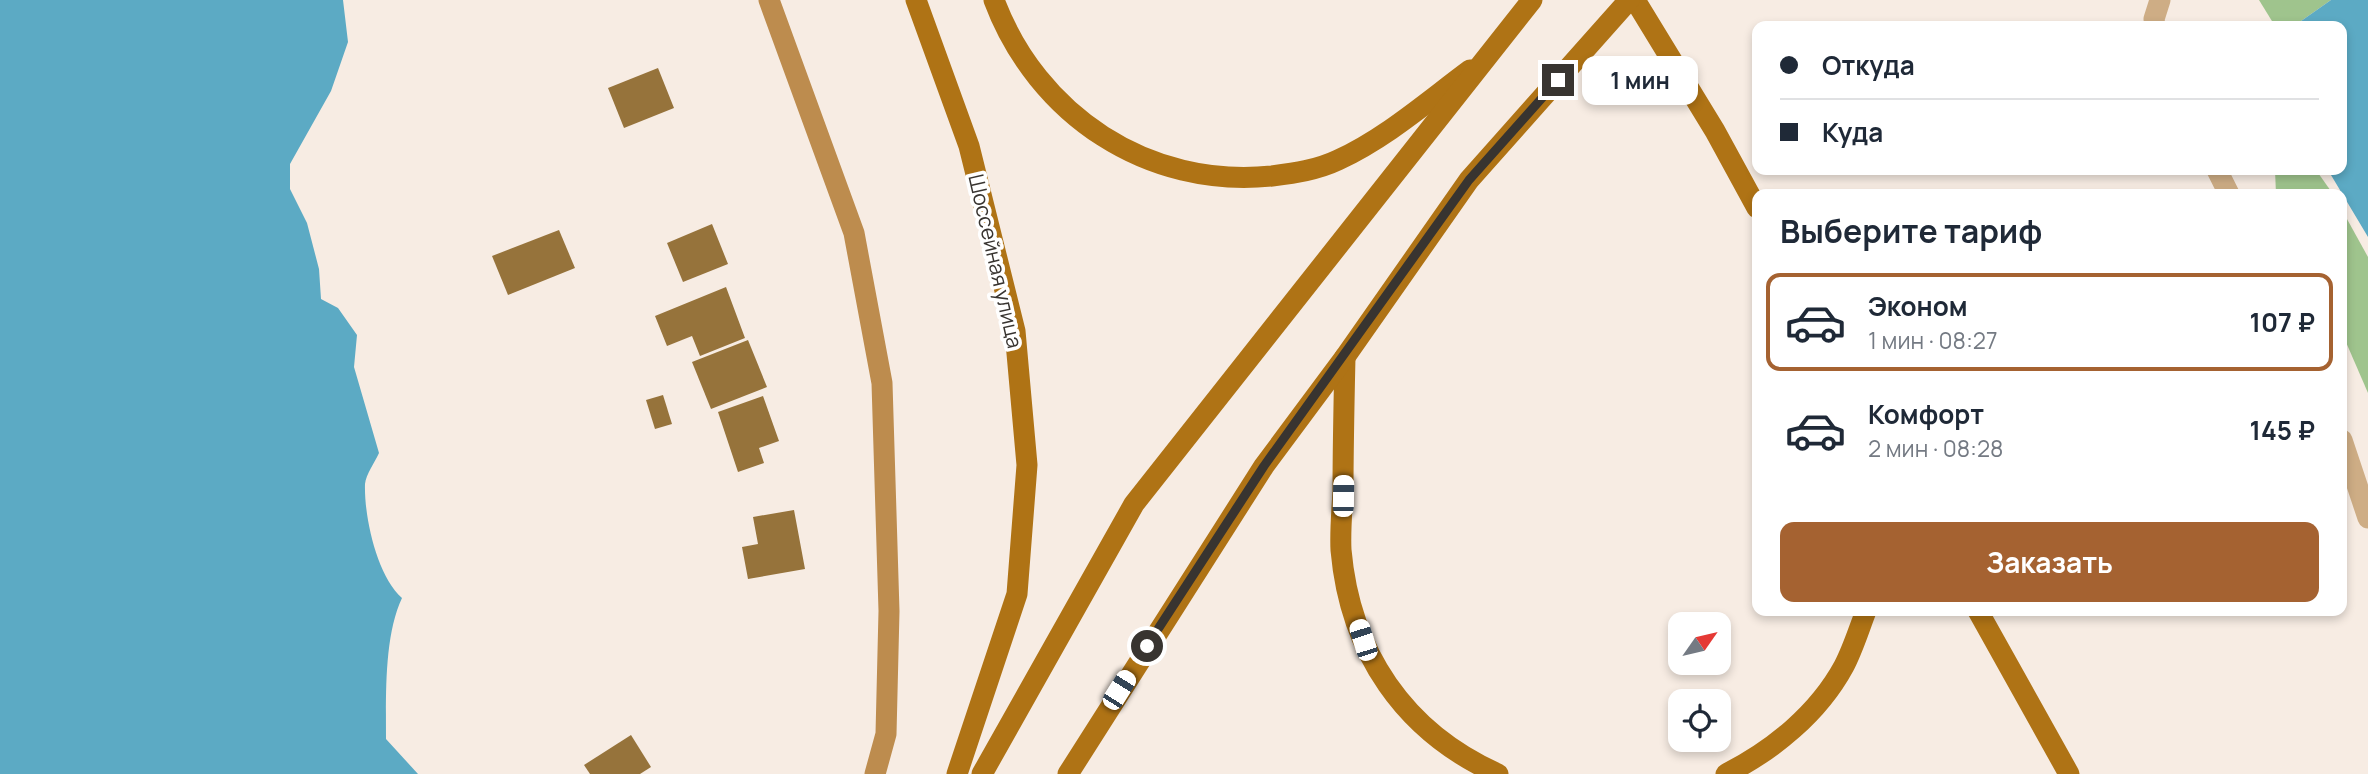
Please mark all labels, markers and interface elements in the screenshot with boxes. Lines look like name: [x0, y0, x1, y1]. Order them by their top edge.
text: Откуда: [1822, 47, 1915, 83]
callout: 1 мин: [1582, 56, 1698, 104]
route end: [1542, 64, 1574, 96]
text: 1 мин: [1610, 64, 1670, 96]
text: Куда: [1822, 114, 1883, 150]
street label: Шоссейная улица: [962, 171, 1030, 351]
text: Выберите тариф: [1780, 209, 2042, 253]
text: Эконом: [1868, 288, 1968, 324]
icon: car: [1784, 291, 1847, 354]
text: 107 ₽: [2250, 304, 2315, 340]
text: 1 мин · 08:27: [1868, 324, 1997, 356]
text: Комфорт: [1868, 396, 1984, 432]
icon: car: [1784, 399, 1847, 462]
text: 145 ₽: [2250, 412, 2315, 448]
text: 2 мин · 08:28: [1868, 432, 2003, 464]
car: [1333, 475, 1354, 517]
button: Заказать: [1780, 522, 2319, 602]
north arrow: [1668, 612, 1731, 676]
map controls: [1668, 612, 1731, 752]
car: [1347, 617, 1380, 663]
route start: [1131, 630, 1163, 662]
car: [1099, 667, 1140, 713]
button: locate: [1668, 689, 1731, 752]

